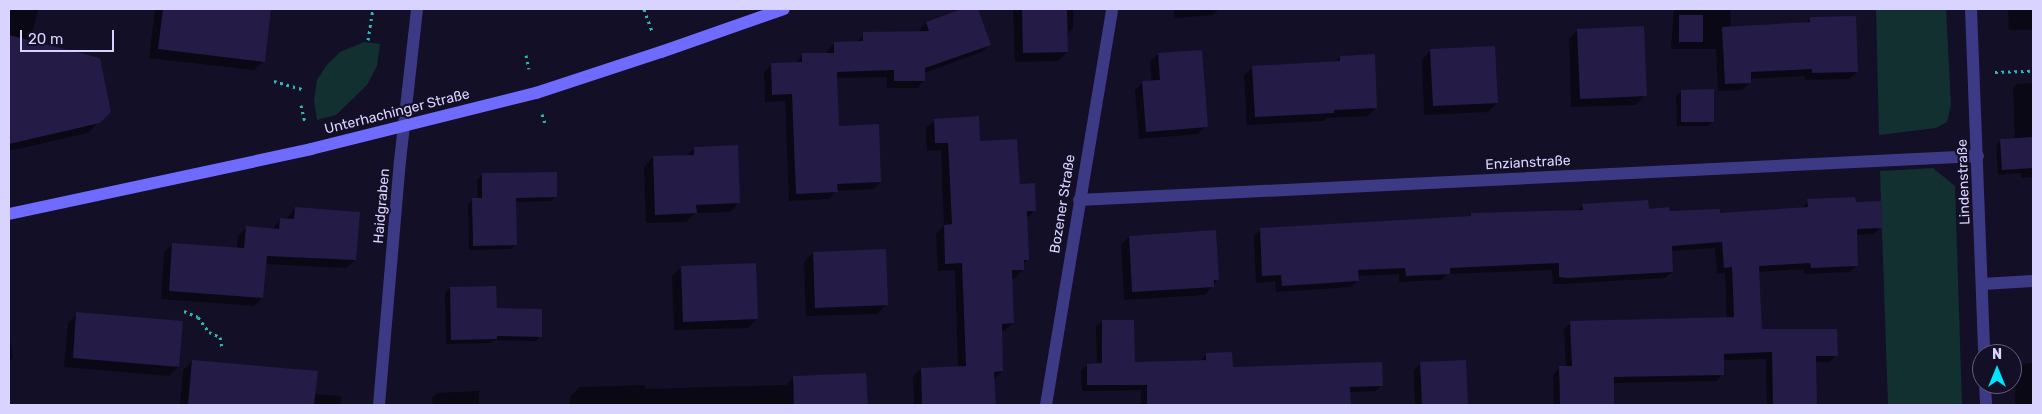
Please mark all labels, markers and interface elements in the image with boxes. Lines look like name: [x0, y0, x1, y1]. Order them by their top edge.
scale bar: [22, 20, 116, 52]
text: 20 m: [28, 30, 63, 48]
street label: Unterhachinger Straße: [323, 86, 471, 138]
street label: Lindenstraße: [1954, 139, 1974, 225]
street label: Enzianstraße: [1485, 152, 1571, 174]
street label: Bozener Straße: [1047, 153, 1079, 255]
street label: Haidgraben: [370, 168, 394, 244]
north arrow: [1972, 344, 2022, 394]
text: N: [1992, 346, 2002, 363]

